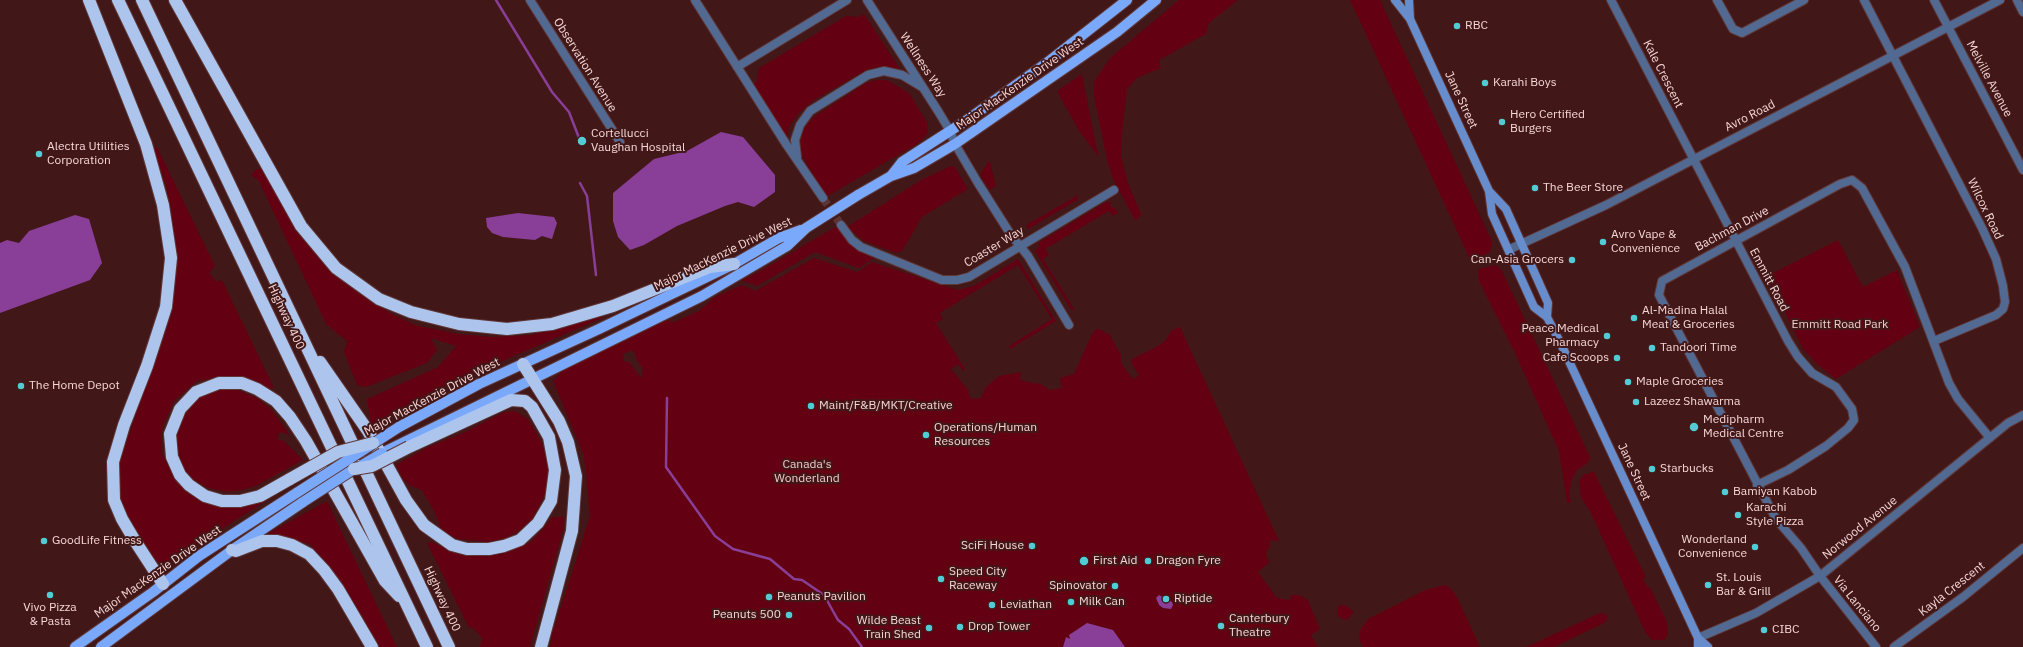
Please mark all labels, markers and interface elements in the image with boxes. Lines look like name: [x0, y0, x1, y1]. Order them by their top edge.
street label: Observation Avenue: [550, 15, 620, 115]
place label: RBC: [1465, 19, 1488, 33]
marker: RBC: [1452, 21, 1462, 31]
street label: Wellness Way: [897, 30, 949, 100]
street label: Major MacKenzie Drive West: [954, 35, 1086, 133]
street label: Kale Crescent: [1640, 38, 1686, 110]
street label: Melville Avenue: [1963, 38, 2015, 120]
street label: Jane Street: [1441, 69, 1481, 131]
place label: Karahi Boys: [1493, 76, 1557, 90]
marker: Karahi Boys: [1480, 78, 1490, 88]
street label: Avro Road: [1722, 97, 1778, 135]
place label: Hero Certified Burgers: [1510, 108, 1585, 136]
marker: Hero Certified Burgers: [1497, 117, 1507, 127]
place label: Cortellucci Vaughan Hospital: [591, 127, 685, 155]
marker: Cortellucci Vaughan Hospital: [576, 135, 588, 147]
place label: Alectra Utilities Corporation: [47, 140, 130, 168]
marker: Alectra Utilities Corporation: [34, 149, 44, 159]
street label: Wilcox Road: [1964, 176, 2006, 242]
place label: The Beer Store: [1543, 181, 1623, 195]
marker: The Beer Store: [1530, 183, 1540, 193]
street label: Bachman Drive: [1693, 204, 1771, 254]
street label: Major MacKenzie Drive West: [652, 214, 794, 294]
street label: Coaster Way: [961, 224, 1027, 270]
place label: Avro Vape & Convenience: [1611, 228, 1680, 256]
marker: Avro Vape & Convenience: [1598, 237, 1608, 247]
street label: Emmitt Road: [1746, 246, 1792, 314]
place label: Can-Asia Grocers: [1471, 253, 1564, 267]
marker: Can-Asia Grocers: [1567, 255, 1577, 265]
street label: Highway 400: [265, 282, 307, 352]
place label: Al-Madina Halal Meat & Groceries: [1642, 304, 1735, 332]
marker: Al-Madina Halal Meat & Groceries: [1629, 313, 1639, 323]
park label: Emmitt Road Park: [1792, 318, 1888, 332]
place label: Peace Medical Pharmacy: [1522, 322, 1599, 350]
marker: Peace Medical Pharmacy: [1602, 331, 1612, 341]
place label: Tandoori Time: [1660, 341, 1737, 355]
marker: Tandoori Time: [1647, 343, 1657, 353]
place label: Cafe Scoops: [1543, 351, 1609, 365]
marker: Cafe Scoops: [1612, 353, 1622, 363]
street label: Major MacKenzie Drive West: [362, 355, 502, 439]
place label: Maple Groceries: [1636, 375, 1724, 389]
marker: Maple Groceries: [1623, 377, 1633, 387]
place label: The Home Depot: [29, 379, 120, 393]
marker: The Home Depot: [16, 381, 26, 391]
place label: Lazeez Shawarma: [1644, 395, 1740, 409]
marker: Lazeez Shawarma: [1631, 397, 1641, 407]
place label: Maint/F&B/MKT/Creative: [819, 399, 953, 413]
marker: Maint/F&B/MKT/Creative: [806, 401, 816, 411]
place label: Medipharm Medical Centre: [1703, 413, 1784, 441]
place label: Operations/Human Resources: [934, 421, 1037, 449]
marker: Medipharm Medical Centre: [1688, 421, 1700, 433]
marker: Operations/Human Resources: [921, 430, 931, 440]
street label: Jane Street: [1614, 441, 1654, 503]
park label: Canada's Wonderland: [774, 458, 840, 486]
place label: Starbucks: [1660, 462, 1714, 476]
marker: Starbucks: [1647, 464, 1657, 474]
place label: Bamiyan Kabob: [1733, 485, 1817, 499]
marker: Bamiyan Kabob: [1720, 487, 1730, 497]
street label: Norwood Avenue: [1820, 493, 1900, 563]
place label: Karachi Style Pizza: [1746, 501, 1804, 529]
marker: Karachi Style Pizza: [1733, 510, 1743, 520]
street label: Major MacKenzie Drive West: [92, 523, 224, 621]
place label: Wonderland Convenience: [1678, 533, 1747, 561]
place label: GoodLife Fitness: [52, 534, 142, 548]
marker: GoodLife Fitness: [39, 536, 49, 546]
place label: SciFi House: [961, 539, 1024, 553]
marker: SciFi House: [1027, 541, 1037, 551]
marker: Wonderland Convenience: [1750, 542, 1760, 552]
place label: First Aid: [1093, 554, 1138, 568]
place label: Dragon Fyre: [1156, 554, 1221, 568]
marker: First Aid: [1078, 555, 1090, 567]
marker: Dragon Fyre: [1143, 556, 1153, 566]
street label: Kayla Crescent: [1916, 559, 1988, 619]
street label: Highway 400: [421, 564, 463, 634]
place label: Speed City Raceway: [949, 565, 1007, 593]
place label: St. Louis Bar & Grill: [1716, 571, 1771, 599]
street label: Via Lanciano: [1830, 573, 1884, 635]
marker: Speed City Raceway: [936, 574, 946, 584]
place label: Spinovator: [1049, 579, 1107, 593]
marker: St. Louis Bar & Grill: [1703, 580, 1713, 590]
marker: Spinovator: [1110, 581, 1120, 591]
marker: Vivo Pizza & Pasta: [45, 590, 55, 600]
place label: Peanuts Pavilion: [777, 590, 866, 604]
marker: Peanuts Pavilion: [764, 592, 774, 602]
place label: Riptide: [1174, 592, 1212, 606]
marker: Riptide: [1161, 594, 1171, 604]
place label: Milk Can: [1079, 595, 1125, 609]
marker: Milk Can: [1066, 597, 1076, 607]
place label: Leviathan: [1000, 598, 1052, 612]
marker: Leviathan: [987, 600, 997, 610]
place label: Vivo Pizza & Pasta: [23, 601, 77, 629]
place label: Peanuts 500: [713, 608, 781, 622]
marker: Peanuts 500: [784, 610, 794, 620]
place label: Canterbury Theatre: [1229, 612, 1289, 640]
place label: Wilde Beast Train Shed: [857, 614, 921, 642]
place label: Drop Tower: [968, 620, 1030, 634]
marker: Canterbury Theatre: [1216, 621, 1226, 631]
marker: Drop Tower: [955, 622, 965, 632]
marker: Wilde Beast Train Shed: [924, 623, 934, 633]
place label: CIBC: [1772, 623, 1800, 637]
marker: CIBC: [1759, 625, 1769, 635]

